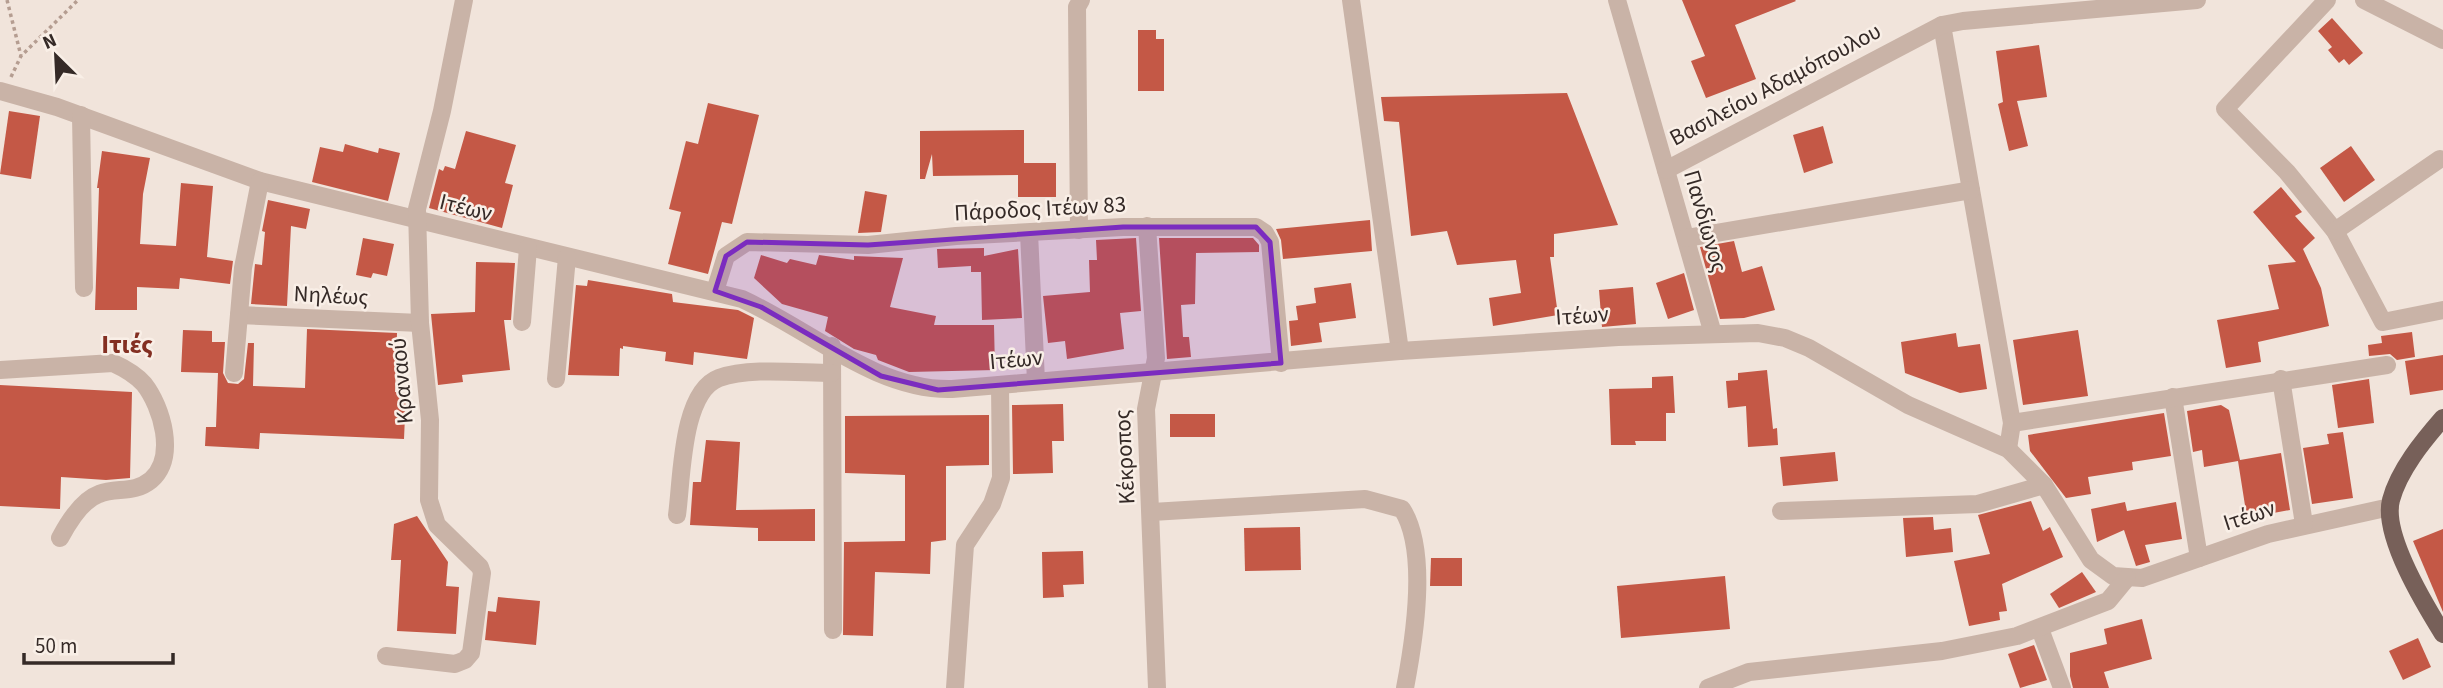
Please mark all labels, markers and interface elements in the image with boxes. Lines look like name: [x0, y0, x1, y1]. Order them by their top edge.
street label: Βασιλείου Αδαμόπουλου: [1664, 15, 1887, 154]
north arrow: [21, 21, 91, 91]
text: N: [38, 27, 61, 57]
street label: Πανδίωνος: [1675, 166, 1736, 276]
street label: Ιτέων: [436, 185, 496, 230]
street label: Πάροδος Ιτέων 83: [953, 188, 1127, 229]
street label: Νηλέως: [293, 277, 369, 314]
street label: Ιτέων: [1554, 297, 1610, 334]
district label: Ιτιές: [101, 326, 153, 363]
street label: Κραναού: [381, 336, 422, 425]
street label: Ιτέων: [988, 341, 1044, 378]
street label: Κέκροπος: [1106, 409, 1143, 505]
street label: Ιτέων: [2219, 492, 2280, 539]
scale bar: [24, 622, 173, 666]
text: 50 m: [35, 631, 77, 661]

